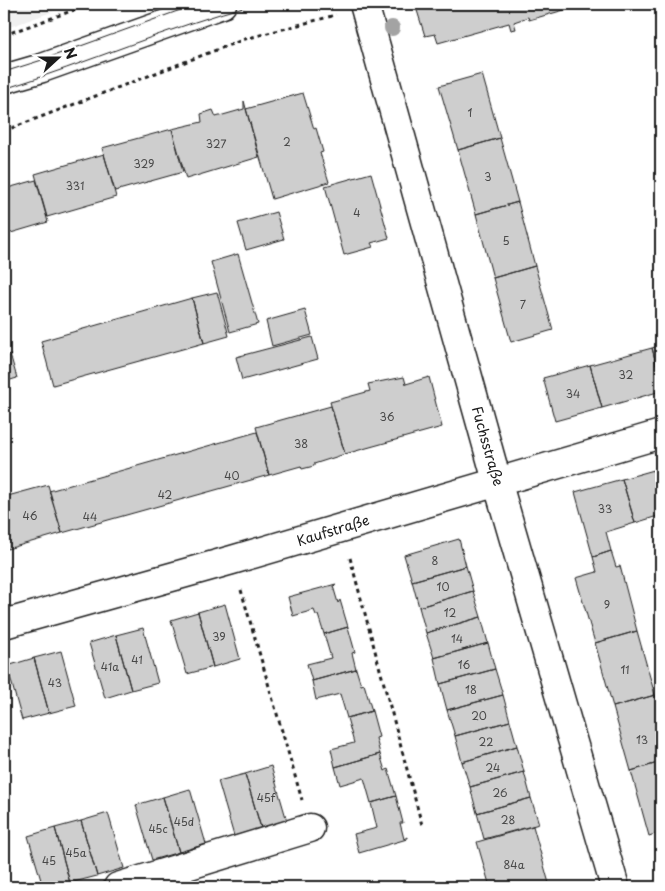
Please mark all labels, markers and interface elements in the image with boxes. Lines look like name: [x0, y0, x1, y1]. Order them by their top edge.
north arrow: [32, 32, 82, 82]
text: N: [59, 44, 82, 62]
house number: 1: [468, 104, 473, 121]
house number: 2: [283, 133, 291, 150]
house number: 327: [206, 135, 226, 152]
house number: 329: [133, 155, 155, 172]
house number: 3: [484, 168, 492, 185]
house number: 331: [66, 177, 84, 194]
house number: 4: [353, 204, 361, 221]
house number: 5: [502, 232, 510, 249]
house number: 7: [520, 296, 526, 313]
house number: 32: [619, 366, 634, 383]
house number: 34: [566, 385, 580, 402]
street label: Fuchsstraße: [467, 404, 509, 488]
house number: 36: [380, 408, 395, 425]
house number: 38: [294, 435, 308, 452]
house number: 40: [224, 467, 240, 484]
house number: 42: [158, 486, 173, 503]
house number: 33: [598, 500, 612, 517]
house number: 46: [23, 507, 38, 524]
house number: 44: [83, 508, 97, 525]
street label: Kaufstraße: [294, 509, 372, 551]
house number: 8: [432, 552, 439, 569]
house number: 10: [437, 578, 449, 595]
house number: 9: [604, 596, 610, 613]
house number: 12: [444, 604, 457, 621]
house number: 39: [212, 628, 226, 645]
house number: 14: [451, 630, 463, 647]
house number: 41: [131, 651, 143, 668]
house number: 16: [458, 656, 471, 673]
house number: 41a: [101, 658, 119, 675]
house number: 11: [620, 661, 630, 678]
house number: 43: [48, 674, 62, 691]
house number: 18: [465, 681, 477, 698]
house number: 20: [471, 707, 487, 724]
house number: 13: [636, 731, 648, 748]
house number: 22: [479, 733, 493, 750]
house number: 24: [486, 759, 500, 776]
house number: 26: [492, 784, 508, 801]
house number: 45f: [257, 789, 277, 806]
house number: 28: [501, 811, 515, 828]
house number: 45d: [174, 813, 194, 830]
house number: 45c: [148, 820, 168, 837]
house number: 45a: [66, 844, 87, 861]
house number: 45: [42, 852, 56, 869]
house number: 84a: [504, 856, 525, 873]

